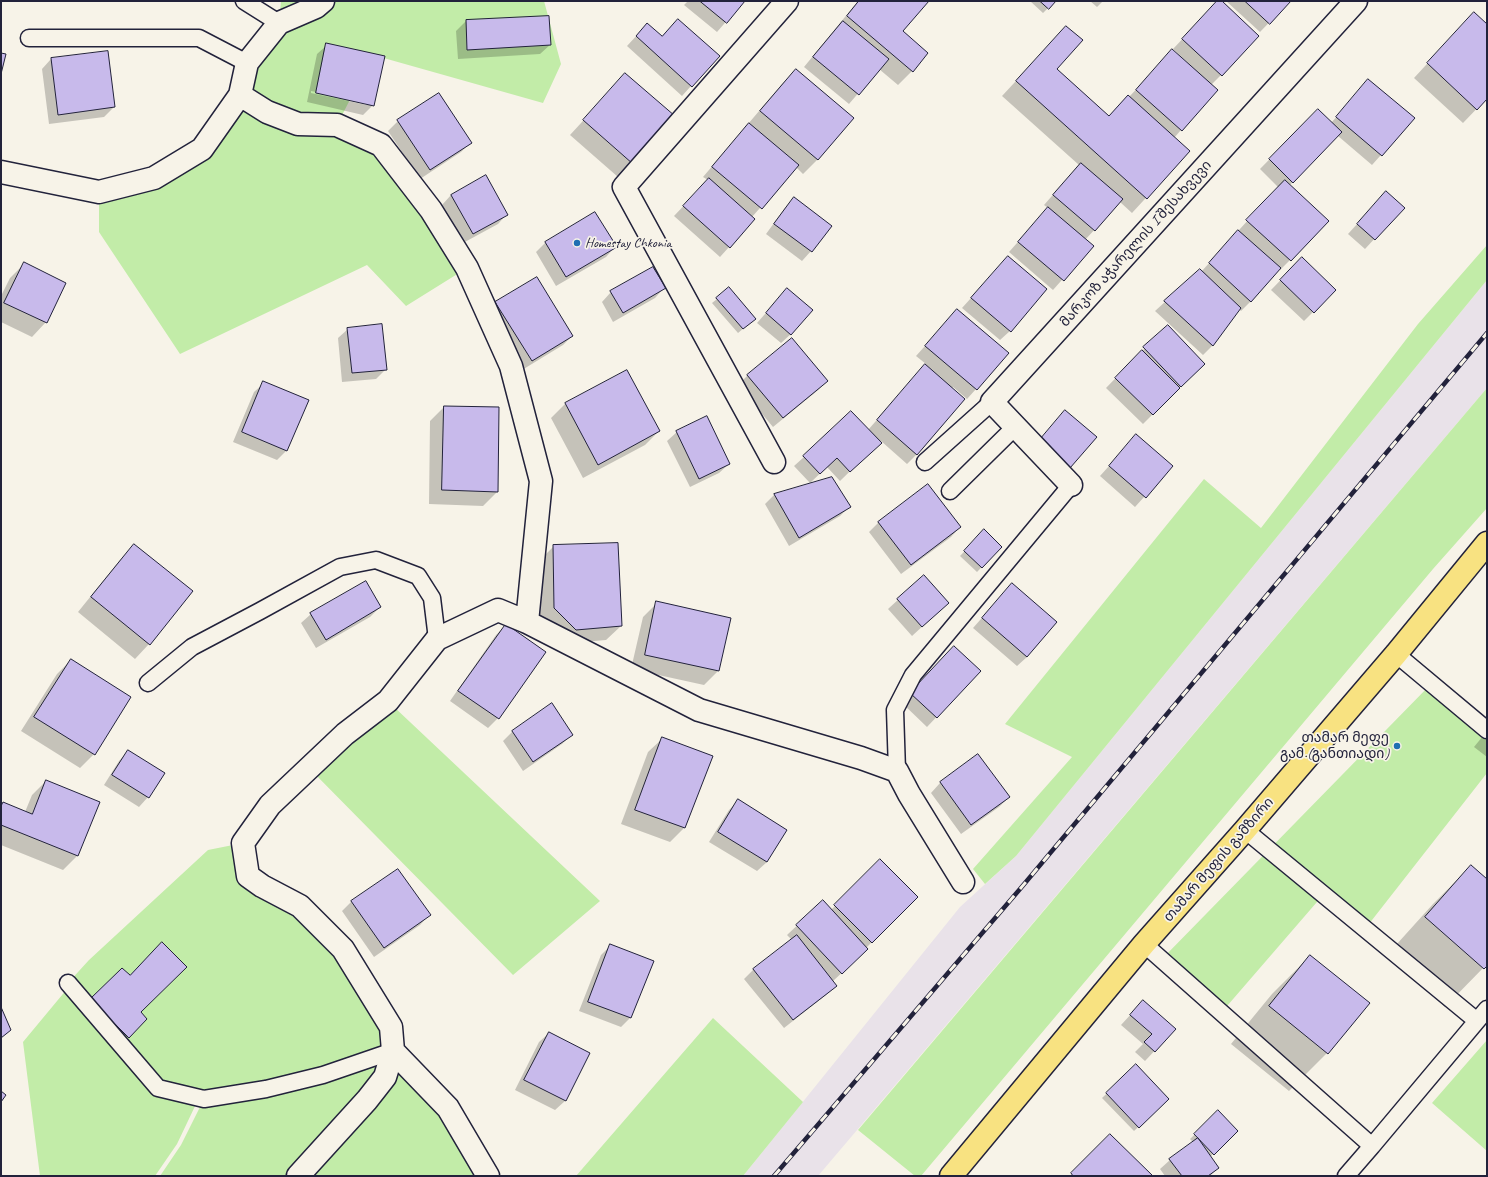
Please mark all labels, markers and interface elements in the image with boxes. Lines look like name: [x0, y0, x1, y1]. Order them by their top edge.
street label: მარკოზ აჭარელის I შესახვევი: [1057, 157, 1215, 331]
place label: Homestay Chkonia: [585, 235, 671, 251]
marker: Homestay Chkonia: [572, 238, 582, 248]
place label: თამარ მეფე გამ.(განთიადი): [1280, 730, 1389, 762]
marker: თამარ მეფე გამ.(განთიადი): [1392, 741, 1402, 751]
street label: თამარ მეფის გამზირი: [1160, 794, 1278, 926]

